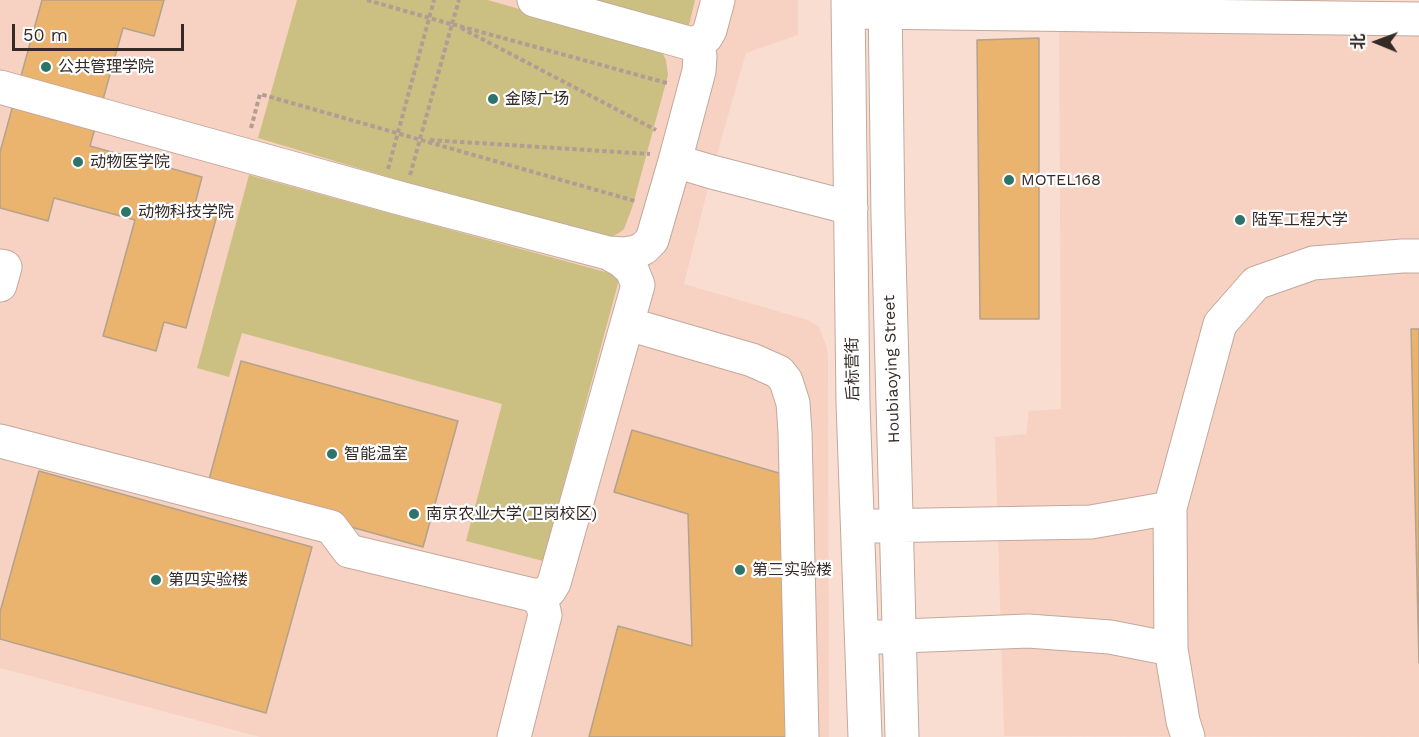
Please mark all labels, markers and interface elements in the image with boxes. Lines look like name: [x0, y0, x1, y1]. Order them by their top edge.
scale bar: [15, 12, 188, 50]
north arrow: [1347, 12, 1407, 72]
text: 50 m: [23, 24, 68, 45]
text: 北: [1349, 34, 1368, 50]
place label: 公共管理学院: [58, 57, 154, 77]
marker: 公共管理学院: [39, 60, 53, 74]
place label: 金陵广场: [505, 89, 569, 109]
marker: 金陵广场: [486, 92, 500, 106]
place label: 动物医学院: [90, 152, 170, 172]
marker: 动物医学院: [71, 155, 85, 169]
place label: MOTEL168: [1021, 170, 1101, 190]
marker: MOTEL168: [1002, 173, 1016, 187]
place label: 动物科技学院: [138, 202, 234, 222]
marker: 动物科技学院: [119, 205, 133, 219]
place label: 陆军工程大学: [1252, 210, 1348, 230]
marker: 陆军工程大学: [1233, 213, 1247, 227]
street label: Houbiaoying Street: [880, 295, 904, 443]
street label: 后标营街: [843, 337, 863, 401]
place label: 智能温室: [344, 444, 408, 464]
marker: 智能温室: [325, 447, 339, 461]
place label: 南京农业大学(卫岗校区): [426, 504, 597, 524]
marker: 南京农业大学(卫岗校区): [407, 507, 421, 521]
place label: 第三实验楼: [752, 560, 832, 580]
marker: 第三实验楼: [733, 563, 747, 577]
place label: 第四实验楼: [168, 570, 248, 590]
marker: 第四实验楼: [149, 573, 163, 587]

